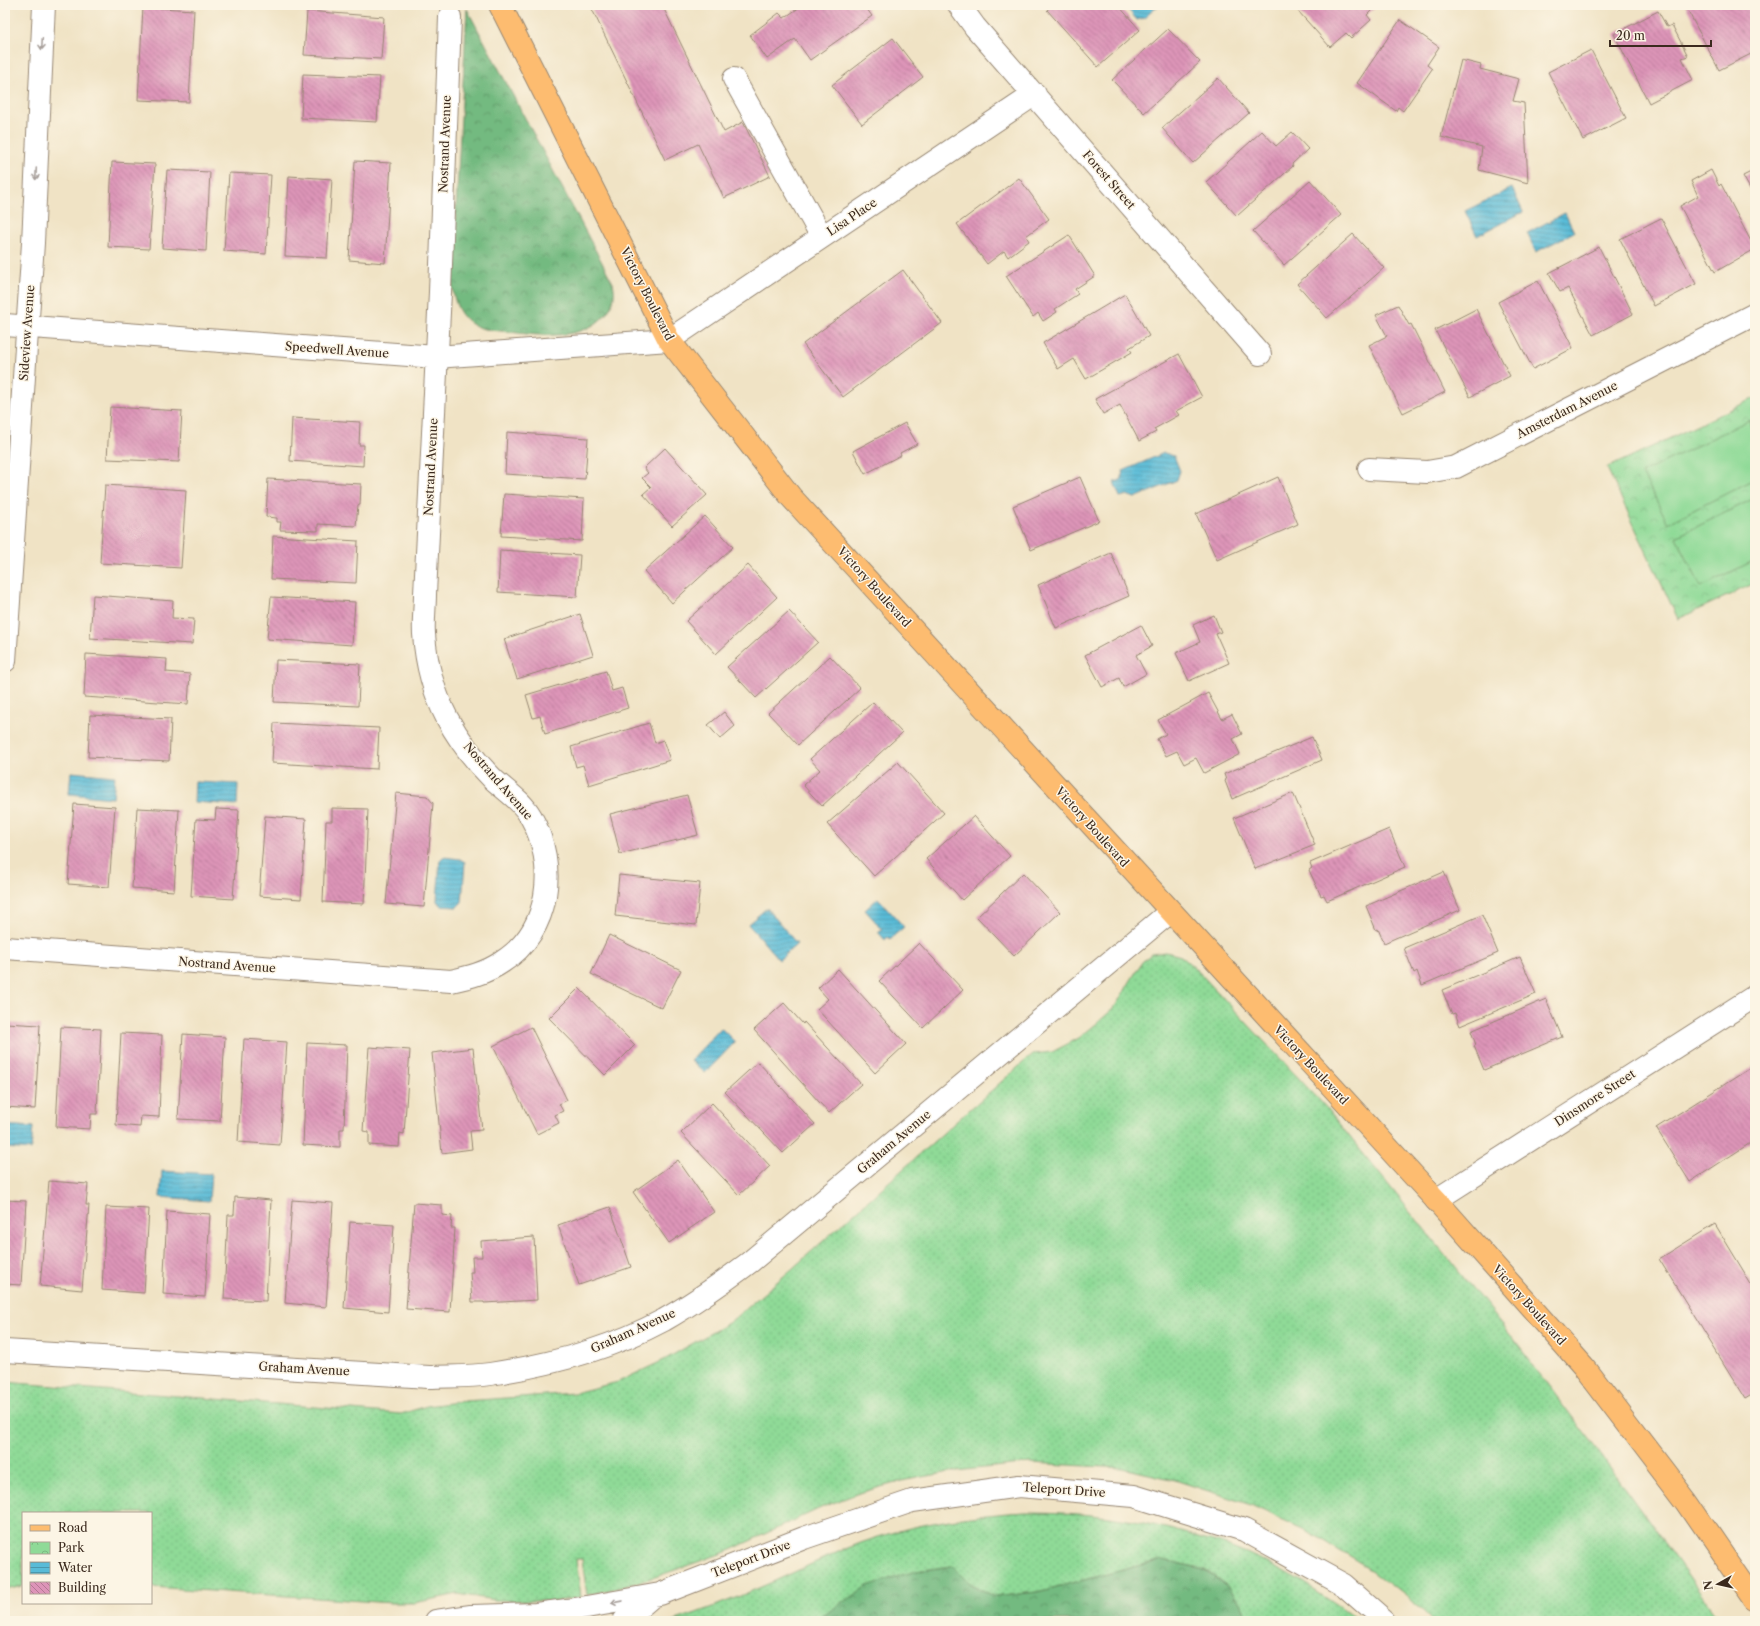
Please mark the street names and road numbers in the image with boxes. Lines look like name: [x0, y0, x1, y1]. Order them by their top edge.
street label: Nostrand Avenue: [435, 95, 454, 193]
street label: Forest Street: [1080, 147, 1139, 213]
street label: Lisa Place: [824, 194, 880, 239]
street label: Victory Boulevard: [617, 244, 678, 344]
street label: Sideview Avenue: [16, 284, 37, 381]
street label: Speedwell Avenue: [285, 338, 390, 361]
street label: Amsterdam Avenue: [1513, 377, 1620, 442]
street label: Nostrand Avenue: [420, 417, 441, 516]
street label: Victory Boulevard: [834, 543, 915, 630]
street label: Nostrand Avenue: [461, 739, 536, 823]
street label: Victory Boulevard: [1052, 783, 1133, 870]
street label: Nostrand Avenue: [178, 954, 277, 975]
street label: Victory Boulevard: [1270, 1021, 1352, 1108]
street label: Dinsmore Street: [1551, 1065, 1639, 1129]
street label: Graham Avenue: [854, 1106, 934, 1177]
street label: Victory Boulevard: [1489, 1261, 1570, 1348]
street label: Graham Avenue: [588, 1305, 678, 1356]
street label: Graham Avenue: [258, 1359, 350, 1378]
street label: Teleport Drive: [1022, 1479, 1106, 1500]
street label: Teleport Drive: [709, 1537, 793, 1580]

